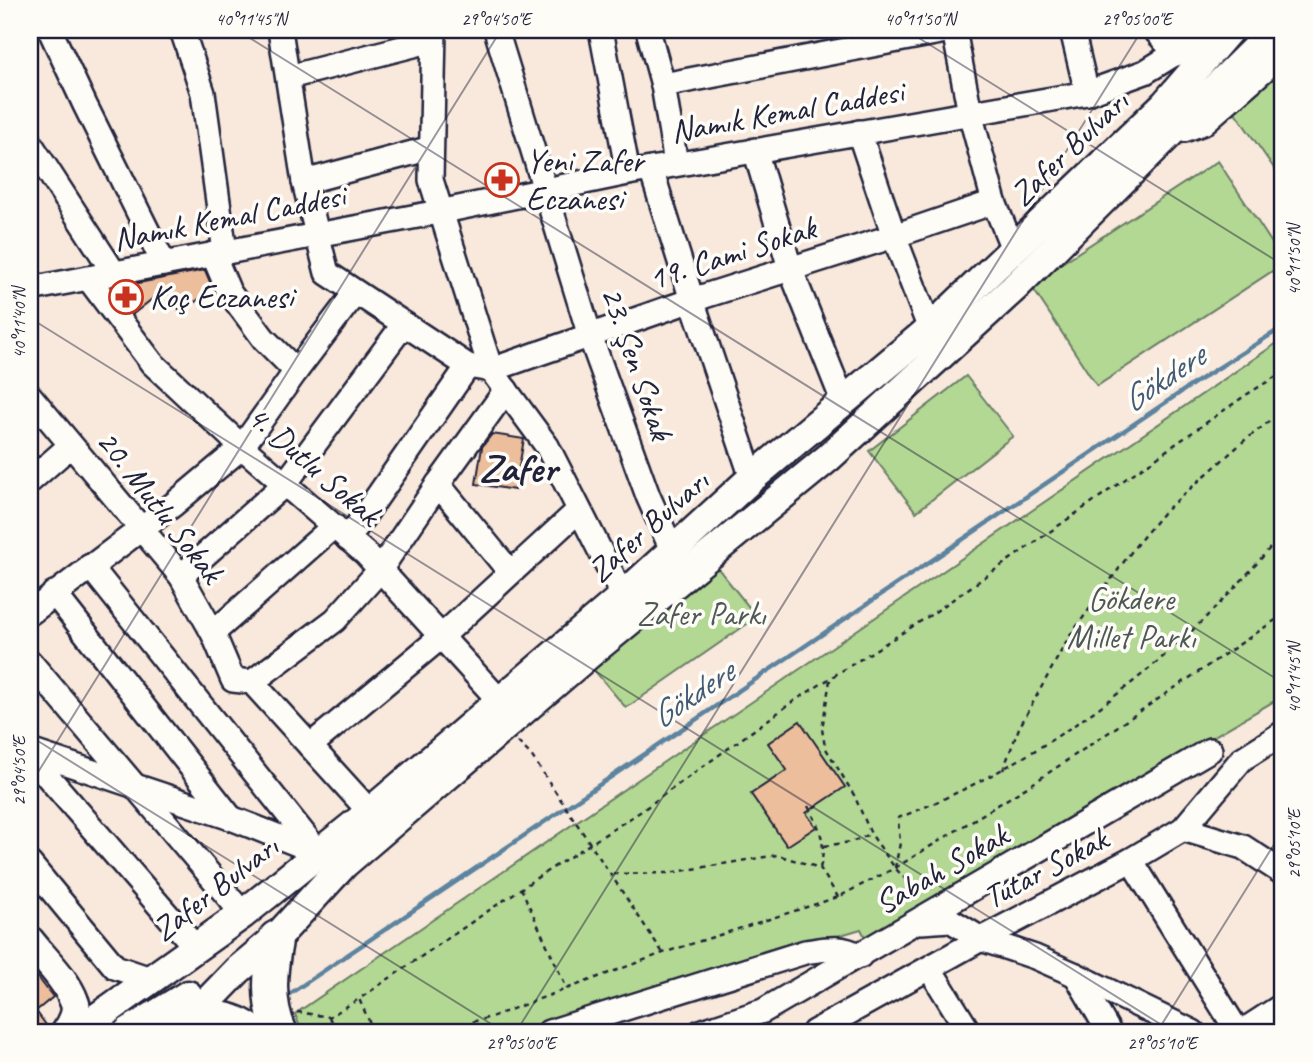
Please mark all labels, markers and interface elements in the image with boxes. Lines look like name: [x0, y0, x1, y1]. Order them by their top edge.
text: 40°11'45"N: [216, 8, 290, 30]
text: 29°04'50"E: [461, 8, 533, 30]
text: 40°11'50"N: [885, 8, 959, 30]
text: 29°05'00"E: [1102, 8, 1174, 30]
street label: Namık Kemal Caddesi: [668, 69, 910, 152]
street label: Zafer Bulvarı: [1001, 80, 1138, 215]
place label: Yeni Zafer Eczanesi: [526, 140, 646, 220]
pharmacy icon: Yeni Zafer Eczanesi: [483, 161, 521, 199]
street label: Namık Kemal Caddesi: [110, 173, 352, 260]
street label: 19. Cami Sokak: [643, 206, 823, 300]
text: 40°11'50"N: [1283, 221, 1305, 295]
place label: Koç Eczanesi: [150, 276, 297, 318]
pharmacy icon: Koç Eczanesi: [107, 278, 145, 316]
street label: 23. Şen Sokak: [591, 281, 683, 447]
text: 40°11'40"N: [8, 284, 30, 358]
water label: Gökdere: [1113, 331, 1217, 422]
street label: 4. Dutlu Sokak: [239, 395, 392, 536]
street label: 20. Mutlu Sokak: [87, 421, 235, 593]
district label: Zafer: [479, 443, 561, 493]
street label: Zafer Bulvarı: [579, 459, 719, 591]
park label: Gökdere Millet Parkı: [1067, 578, 1197, 658]
park label: Zafer Parkı: [637, 593, 767, 635]
text: 40°11'45"N: [1283, 639, 1305, 713]
water label: Gökdere: [642, 647, 746, 738]
text: 29°04'50"E: [8, 734, 30, 806]
text: 29°05'10"E: [1283, 807, 1305, 879]
street label: Sabah Sokak: [867, 813, 1018, 924]
street label: Tutar Sokak: [976, 816, 1117, 918]
street label: Zafer Bulvarı: [143, 824, 288, 950]
text: 29°05'00"E: [486, 1032, 558, 1054]
text: 29°05'10"E: [1127, 1032, 1199, 1054]

